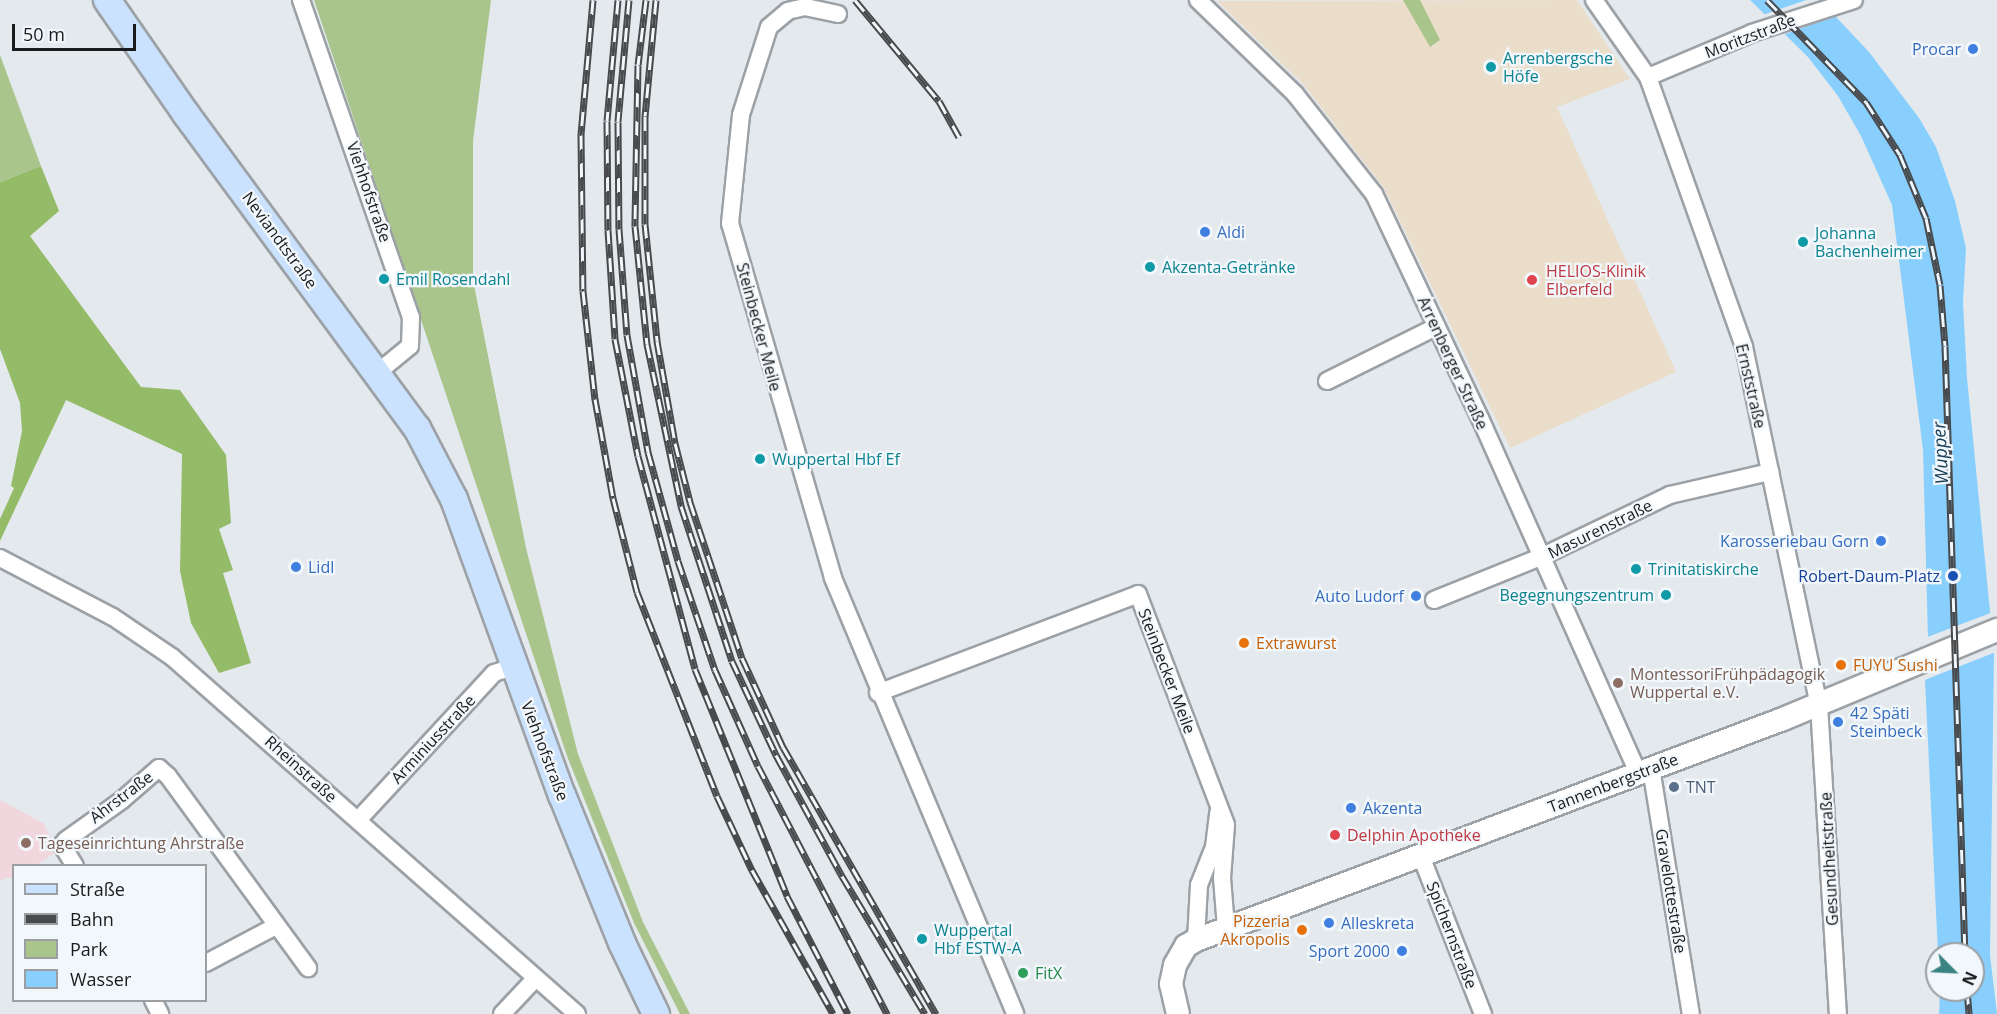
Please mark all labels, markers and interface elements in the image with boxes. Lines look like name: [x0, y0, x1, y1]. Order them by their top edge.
street label: Moritzstraße: [1702, 10, 1798, 62]
scale bar: [15, 12, 140, 50]
text: 50 m: [23, 22, 65, 46]
place label: Procar: [1912, 39, 1961, 59]
marker: Procar: [1966, 42, 1980, 56]
place label: Arrenbergsche Höfe: [1503, 48, 1613, 86]
marker: Arrenbergsche Höfe: [1484, 60, 1498, 74]
street label: Viehhofstraße: [343, 139, 395, 245]
street label: Neviandtstraße: [238, 188, 322, 292]
place label: Aldi: [1217, 222, 1245, 242]
place label: Johanna Bachenheimer: [1815, 223, 1924, 261]
marker: Aldi: [1198, 225, 1212, 239]
marker: Johanna Bachenheimer: [1796, 235, 1810, 249]
place label: Akzenta-Getränke: [1162, 257, 1296, 277]
marker: Akzenta-Getränke: [1143, 260, 1157, 274]
street label: Steinbecker Meile: [733, 261, 785, 393]
place label: HELIOS-Klinik Elberfeld: [1546, 261, 1646, 299]
place label: Emil Rosendahl: [396, 269, 510, 289]
marker: HELIOS-Klinik Elberfeld: [1523, 271, 1541, 289]
marker: Emil Rosendahl: [377, 272, 391, 286]
street label: Arrenberger Straße: [1414, 293, 1492, 433]
street label: Ernststraße: [1732, 342, 1770, 430]
water label: Wupper: [1928, 421, 1952, 485]
place label: Wuppertal Hbf Ef: [772, 449, 900, 469]
marker: Wuppertal Hbf Ef: [753, 452, 767, 466]
street label: Masurenstraße: [1545, 495, 1655, 563]
place label: Karosseriebau Gorn: [1720, 531, 1869, 551]
marker: Karosseriebau Gorn: [1874, 534, 1888, 548]
place label: Lidl: [308, 557, 334, 577]
place label: Trinitatiskirche: [1648, 559, 1759, 579]
marker: Lidl: [289, 560, 303, 574]
marker: Trinitatiskirche: [1629, 562, 1643, 576]
place label: Robert-Daum-Platz: [1798, 566, 1940, 586]
marker: Robert-Daum-Platz: [1944, 567, 1962, 585]
place label: Begegnungszentrum: [1499, 585, 1654, 605]
place label: Auto Ludorf: [1315, 586, 1404, 606]
marker: Begegnungszentrum: [1659, 588, 1673, 602]
marker: Auto Ludorf: [1409, 589, 1423, 603]
street label: Steinbecker Meile: [1134, 606, 1200, 736]
place label: Extrawurst: [1256, 633, 1336, 653]
marker: Extrawurst: [1237, 636, 1251, 650]
place label: FUYU Sushi: [1853, 655, 1938, 675]
marker: FUYU Sushi: [1834, 658, 1848, 672]
place label: MontessoriFrühpädagogik Wuppertal e.V.: [1630, 664, 1825, 702]
marker: MontessoriFrühpädagogik Wuppertal e.V.: [1611, 676, 1625, 690]
street label: Arminiusstraße: [387, 691, 479, 787]
street label: Viehhofstraße: [517, 699, 573, 803]
place label: 42 Späti Steinbeck: [1850, 703, 1922, 741]
marker: 42 Späti Steinbeck: [1831, 715, 1845, 729]
street label: Rheinstraße: [261, 732, 341, 806]
street label: Tannenbergstraße: [1545, 749, 1681, 817]
street label: Ahrstraße: [86, 767, 156, 827]
place label: TNT: [1686, 777, 1716, 797]
marker: TNT: [1667, 780, 1681, 794]
street label: Gesundheitstraße: [1816, 792, 1842, 926]
place label: Akzenta: [1363, 798, 1422, 818]
marker: Akzenta: [1344, 801, 1358, 815]
place label: Delphin Apotheke: [1347, 825, 1481, 845]
street label: Gravelottestraße: [1652, 827, 1690, 955]
marker: Delphin Apotheke: [1328, 828, 1342, 842]
place label: Tageseinrichtung Ahrstraße: [38, 833, 244, 853]
marker: Tageseinrichtung Ahrstraße: [19, 836, 33, 850]
legend: [12, 864, 207, 1002]
text: Straße: [70, 877, 125, 901]
street label: Spichernstraße: [1423, 879, 1481, 991]
text: Bahn: [70, 907, 114, 931]
place label: Pizzeria Akropolis: [1220, 911, 1290, 949]
place label: Alleskreta: [1341, 913, 1414, 933]
marker: Alleskreta: [1322, 916, 1336, 930]
place label: Wuppertal Hbf ESTW-A: [934, 920, 1022, 958]
marker: Pizzeria Akropolis: [1295, 923, 1309, 937]
marker: Wuppertal Hbf ESTW-A: [915, 932, 929, 946]
text: Park: [70, 937, 108, 961]
place label: Sport 2000: [1309, 941, 1390, 961]
north arrow: [1925, 942, 1985, 1002]
marker: Sport 2000: [1395, 944, 1409, 958]
place label: FitX: [1035, 963, 1062, 983]
marker: FitX: [1016, 966, 1030, 980]
text: Wasser: [70, 967, 131, 991]
text: N: [1957, 968, 1982, 989]

